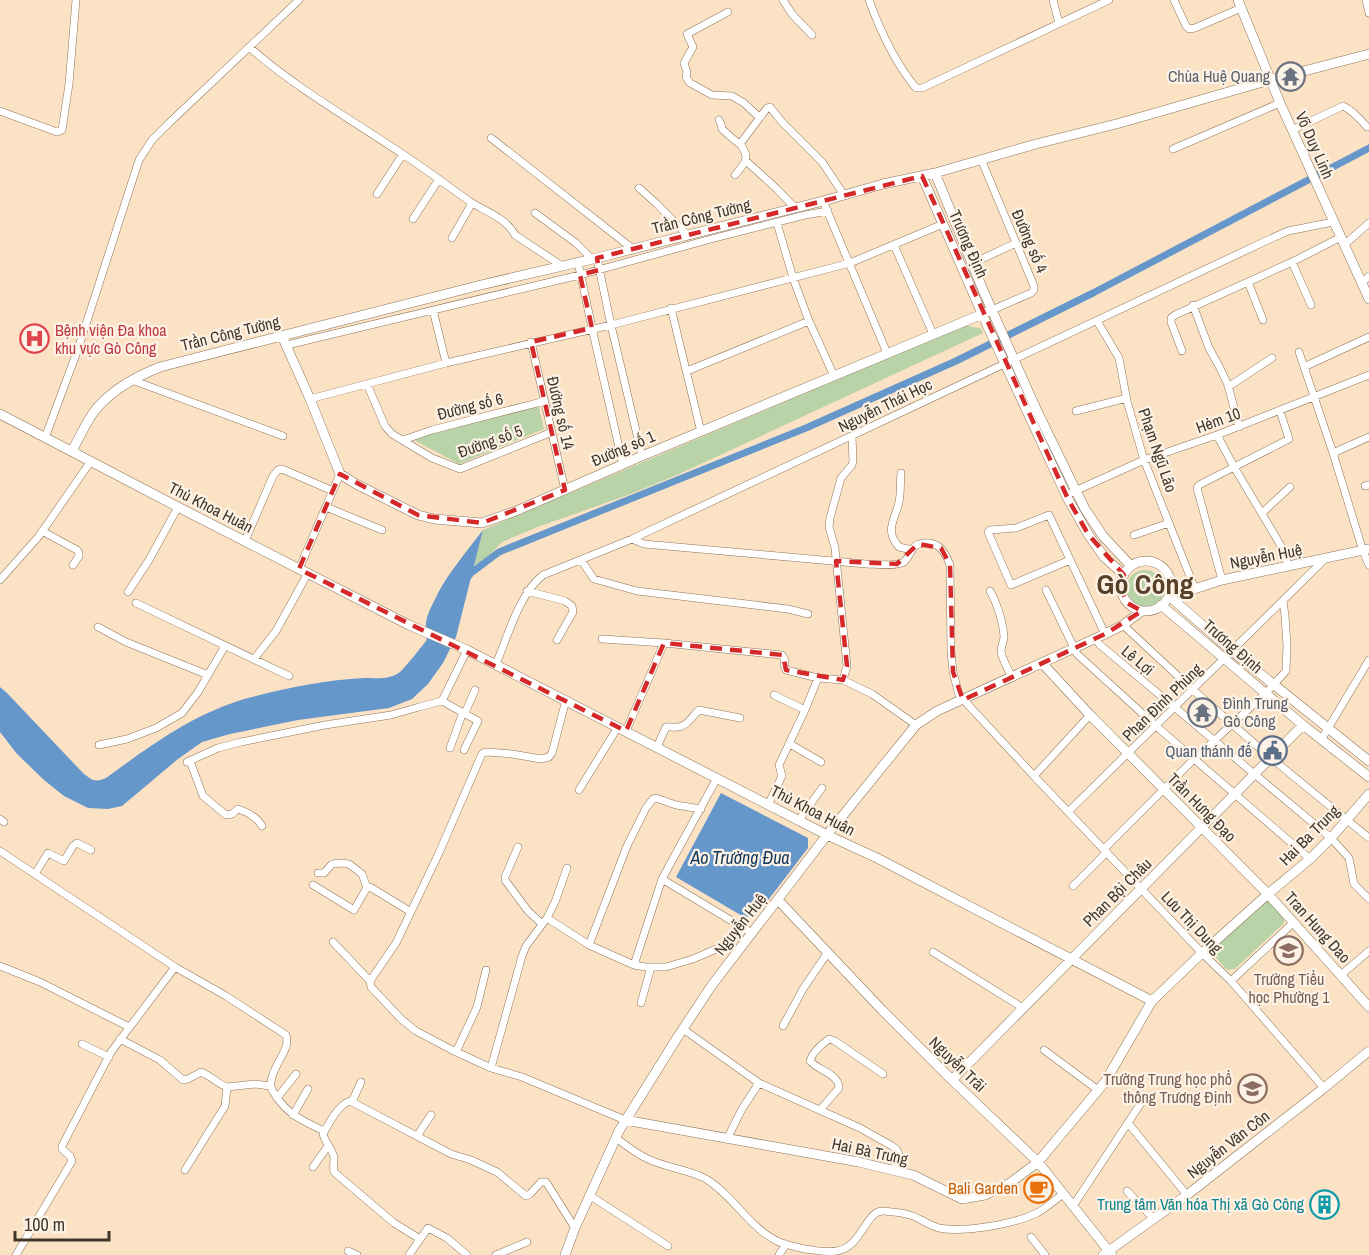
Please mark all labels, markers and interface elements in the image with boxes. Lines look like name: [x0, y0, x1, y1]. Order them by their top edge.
temple icon: Chùa Huệ Quang: [1275, 60, 1307, 92]
place label: Chùa Huệ Quang: [1168, 65, 1271, 87]
street label: Võ Duy Linh: [1290, 108, 1340, 182]
street label: Trần Công Tường: [649, 193, 753, 239]
street label: Trương Định: [944, 206, 994, 282]
street label: Đường số 4: [1007, 206, 1053, 276]
street label: Trần Công Tường: [178, 310, 282, 356]
place label: Bệnh viện Đa khoa khu vực Gò Công: [55, 319, 167, 359]
hospital icon: Bệnh viện Đa khoa khu vực Gò Công: [18, 323, 50, 355]
street label: Nguyễn Thái Học: [834, 373, 936, 437]
street label: Đường số 14: [542, 374, 580, 452]
street label: Đường số 6: [435, 387, 505, 425]
street label: Hẻm 10: [1193, 402, 1243, 438]
street label: Phạm Ngũ Lão: [1133, 405, 1183, 495]
street label: Đường số 5: [455, 419, 525, 463]
street label: Đường số 1: [588, 424, 659, 471]
street label: Thủ Khoa Huân: [165, 476, 257, 538]
street label: Nguyễn Huệ: [1228, 538, 1304, 574]
district label: Gò Công: [1097, 565, 1193, 603]
street label: Trương Định: [1198, 614, 1268, 678]
street label: Lê Lợi: [1117, 640, 1159, 680]
street label: Phan Đình Phùng: [1117, 658, 1207, 746]
place label: Đình Trung Gò Công: [1223, 692, 1289, 732]
temple icon: Đình Trung Gò Công: [1186, 696, 1218, 728]
public building icon: Quan thánh đế: [1257, 735, 1289, 767]
place label: Quan thánh đế: [1165, 740, 1252, 762]
street label: Trần Hưng Đạo: [1163, 768, 1241, 846]
street label: Thủ Khoa Huân: [767, 779, 859, 841]
street label: Hai Ba Trung: [1274, 799, 1345, 870]
water label: Ao Trường Đua: [689, 845, 790, 870]
street label: Phan Bội Châu: [1078, 853, 1156, 931]
street label: Lưu Thị Dung: [1157, 886, 1228, 959]
street label: Tran Hung Dao: [1280, 886, 1356, 968]
street label: Nguyễn Huệ: [709, 888, 771, 960]
school or university icon: Trường Tiểu học Phường 1: [1273, 935, 1305, 967]
place label: Trường Tiểu học Phường 1: [1249, 968, 1330, 1008]
street label: Nguyễn Trãi: [925, 1031, 991, 1097]
place label: Trường Trung học phổ thông Trương Định: [1103, 1068, 1232, 1108]
school or university icon: Trường Trung học phổ thông Trương Định: [1237, 1072, 1269, 1104]
street label: Nguyễn Văn Côn: [1182, 1105, 1274, 1183]
street label: Hai Bà Trưng: [830, 1132, 911, 1170]
cafe icon: Bali Garden: [1023, 1172, 1055, 1204]
place label: Bali Garden: [948, 1177, 1018, 1199]
building icon: Trung tâm Văn hóa Thị xã Gò Công: [1309, 1188, 1341, 1220]
place label: Trung tâm Văn hóa Thị xã Gò Công: [1097, 1193, 1305, 1215]
scale bar: [15, 1204, 110, 1242]
text: 100 m: [24, 1212, 65, 1237]

